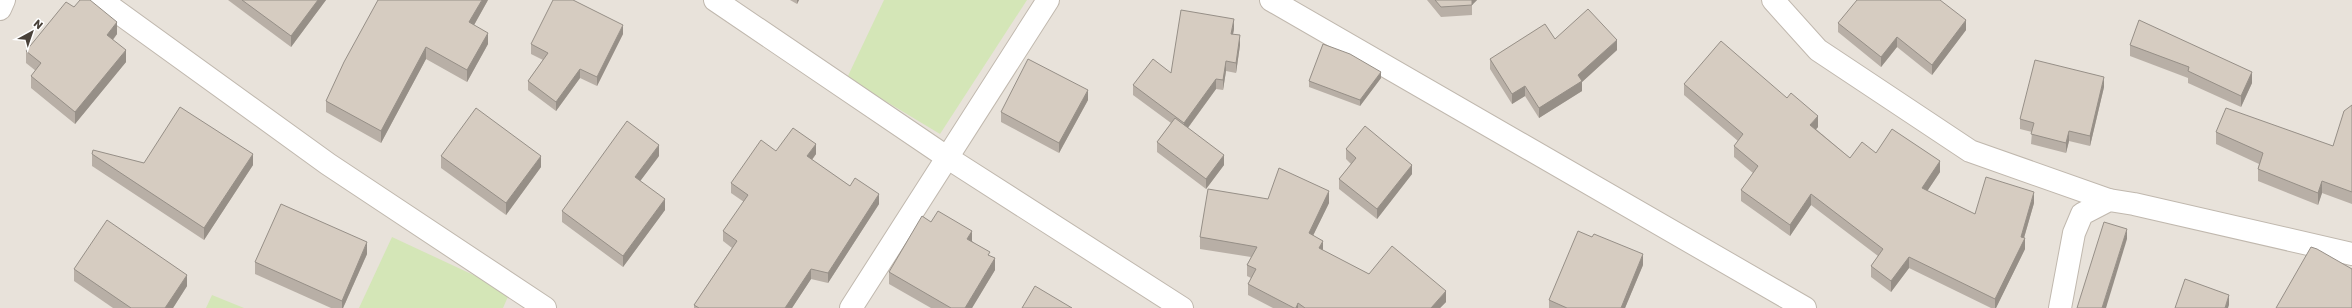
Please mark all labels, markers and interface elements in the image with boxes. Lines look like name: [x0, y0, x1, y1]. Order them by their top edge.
north arrow: [12, 12, 52, 52]
text: N: [31, 17, 45, 32]

